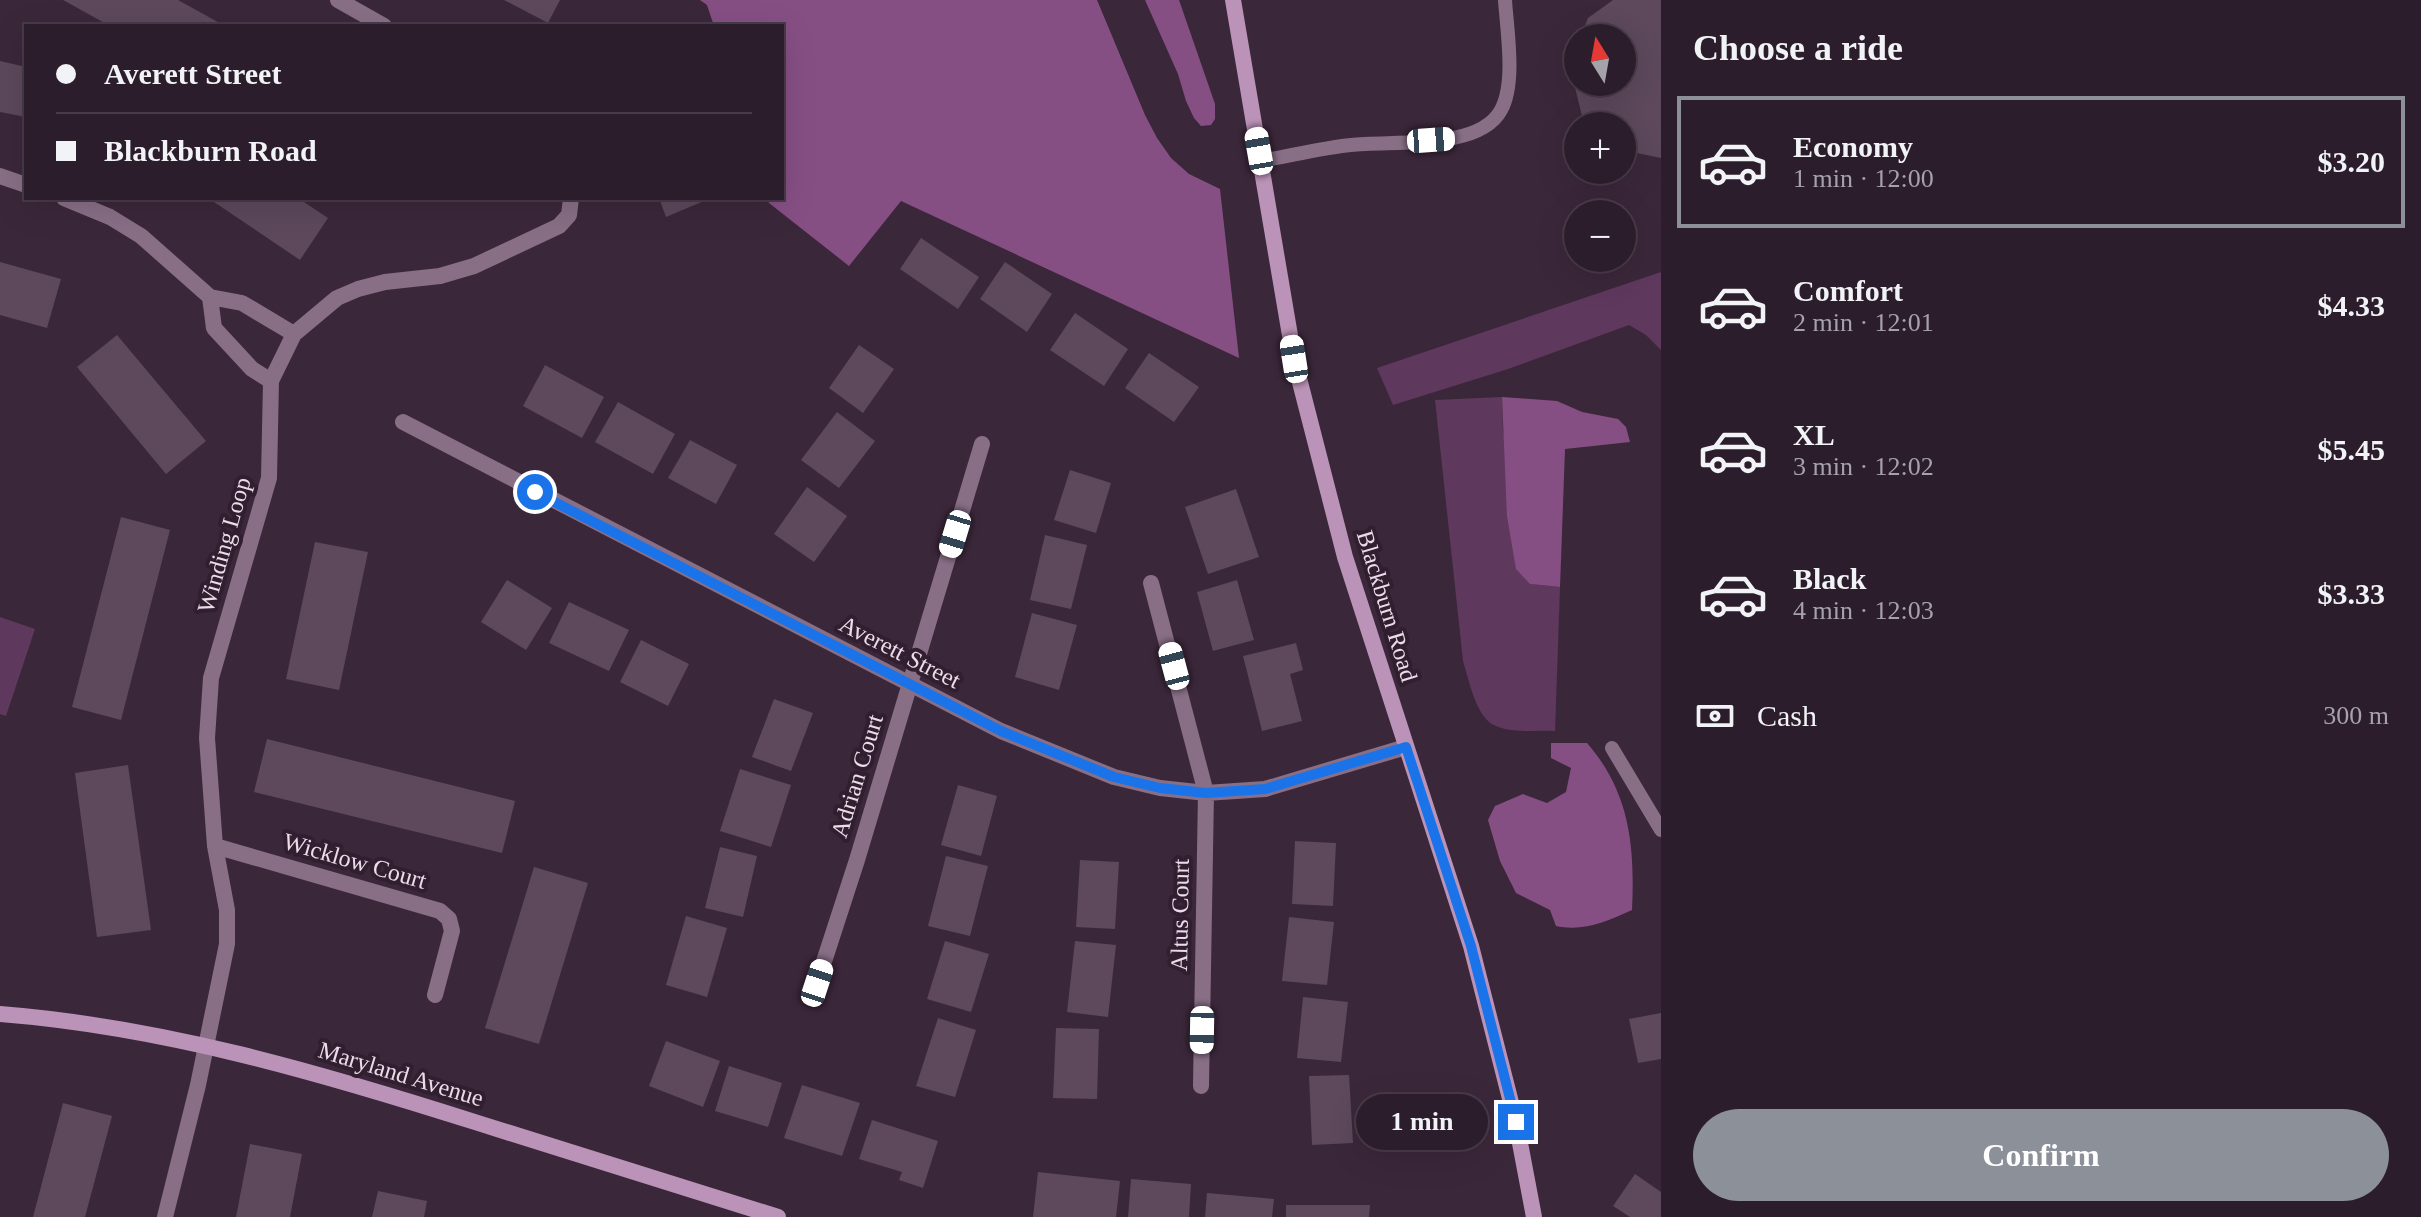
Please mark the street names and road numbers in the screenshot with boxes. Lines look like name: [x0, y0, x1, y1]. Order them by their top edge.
street label: Winding Loop: [192, 474, 256, 616]
street label: Blackburn Road: [1352, 527, 1422, 685]
street label: Averett Street: [835, 610, 965, 694]
street label: Adrian Court: [826, 711, 888, 841]
street label: Wicklow Court: [280, 828, 430, 894]
street label: Altus Court: [1166, 858, 1194, 972]
street label: Maryland Avenue: [316, 1037, 486, 1111]

